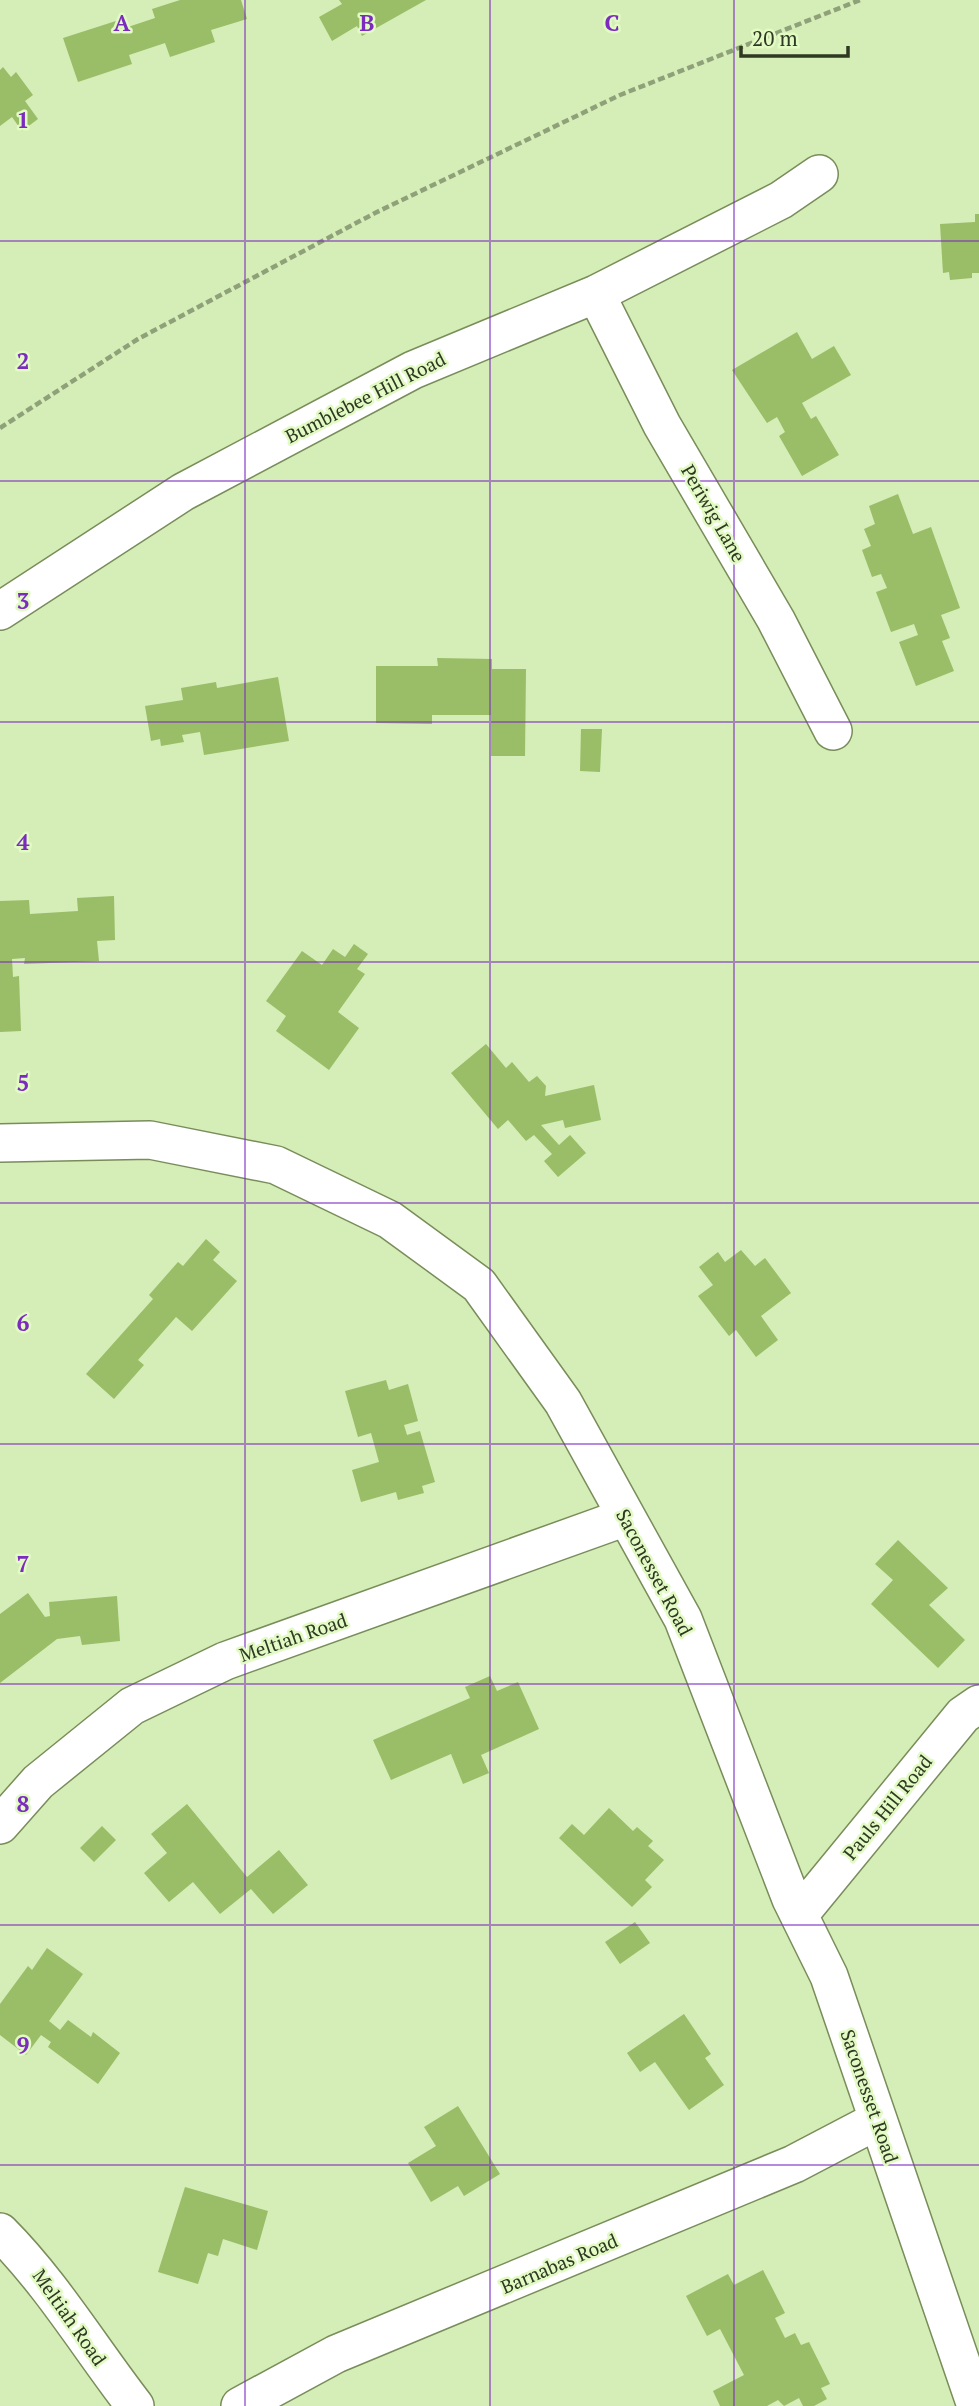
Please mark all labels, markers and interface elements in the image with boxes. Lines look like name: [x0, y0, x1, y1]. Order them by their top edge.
text: A: [114, 7, 131, 38]
text: B: [360, 7, 375, 38]
text: C: [605, 7, 620, 38]
scale bar: [741, 14, 848, 58]
text: 20 m: [752, 24, 798, 52]
text: 1: [17, 104, 30, 135]
text: 2: [17, 345, 30, 376]
street label: Bumblebee Hill Road: [281, 346, 450, 448]
street label: Periwig Lane: [676, 460, 752, 566]
text: 3: [17, 585, 30, 616]
text: 4: [17, 826, 30, 857]
text: 5: [17, 1067, 30, 1098]
text: 6: [17, 1307, 30, 1338]
street label: Saconesset Road: [611, 1504, 699, 1640]
text: 7: [17, 1548, 30, 1579]
street label: Meltiah Road: [236, 1607, 351, 1667]
street label: Pauls Hill Road: [837, 1749, 937, 1865]
text: 8: [17, 1788, 30, 1819]
street label: Saconesset Road: [835, 2026, 905, 2167]
text: 9: [17, 2029, 30, 2060]
street label: Barnabas Road: [497, 2227, 622, 2299]
street label: Meltiah Road: [28, 2264, 113, 2371]

